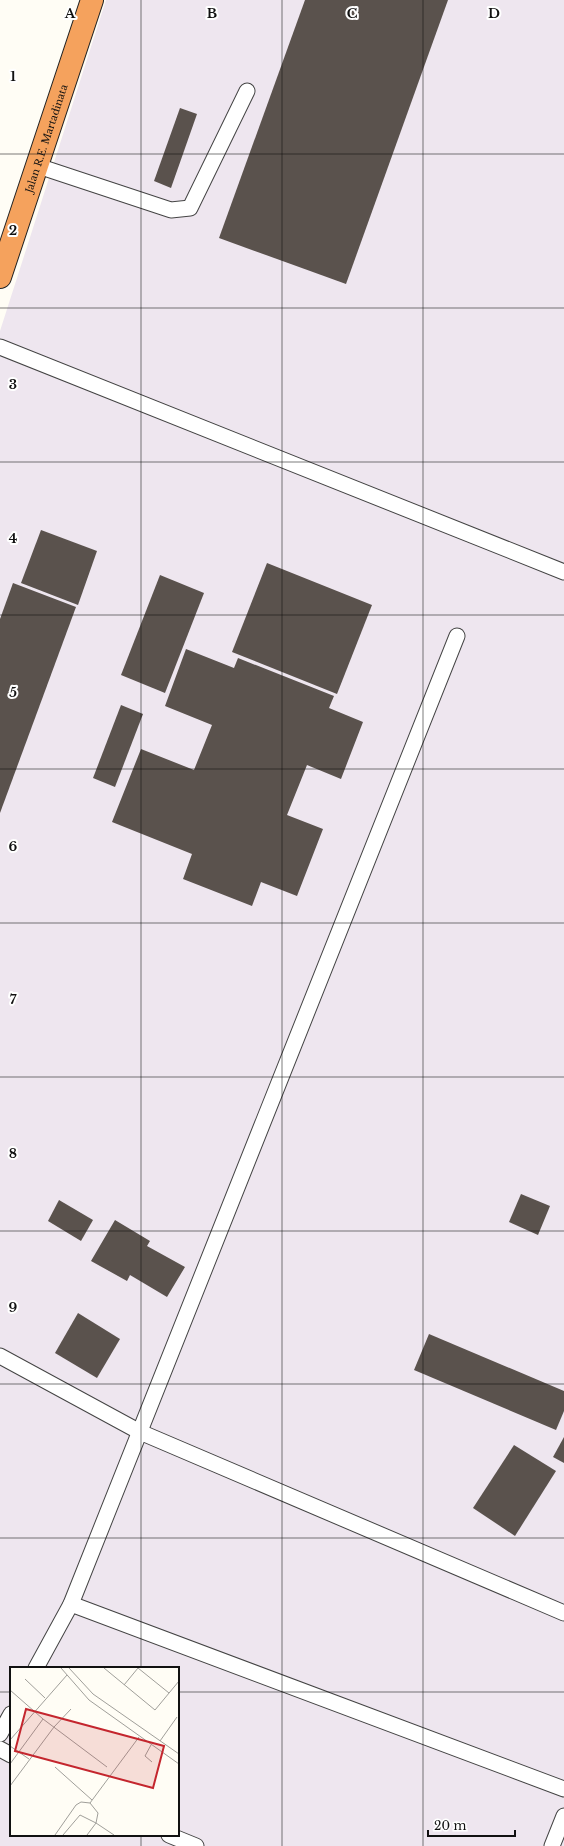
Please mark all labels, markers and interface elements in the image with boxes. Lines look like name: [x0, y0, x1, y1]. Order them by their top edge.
text: A: [64, 5, 76, 22]
text: B: [207, 5, 217, 22]
text: C: [347, 5, 358, 22]
text: D: [488, 5, 500, 22]
text: 1: [10, 68, 16, 85]
street label: Jalan R.E. Martadinata: [22, 82, 71, 196]
text: 2: [9, 222, 17, 239]
text: 3: [9, 376, 17, 393]
text: 4: [9, 530, 18, 547]
text: 5: [9, 684, 17, 701]
text: 6: [9, 838, 18, 855]
text: 7: [10, 991, 17, 1008]
text: 8: [9, 1145, 17, 1162]
text: 9: [9, 1299, 18, 1316]
inset map: [10, 1667, 179, 1836]
scale bar: [428, 1812, 515, 1838]
text: 20 m: [434, 1818, 466, 1833]

